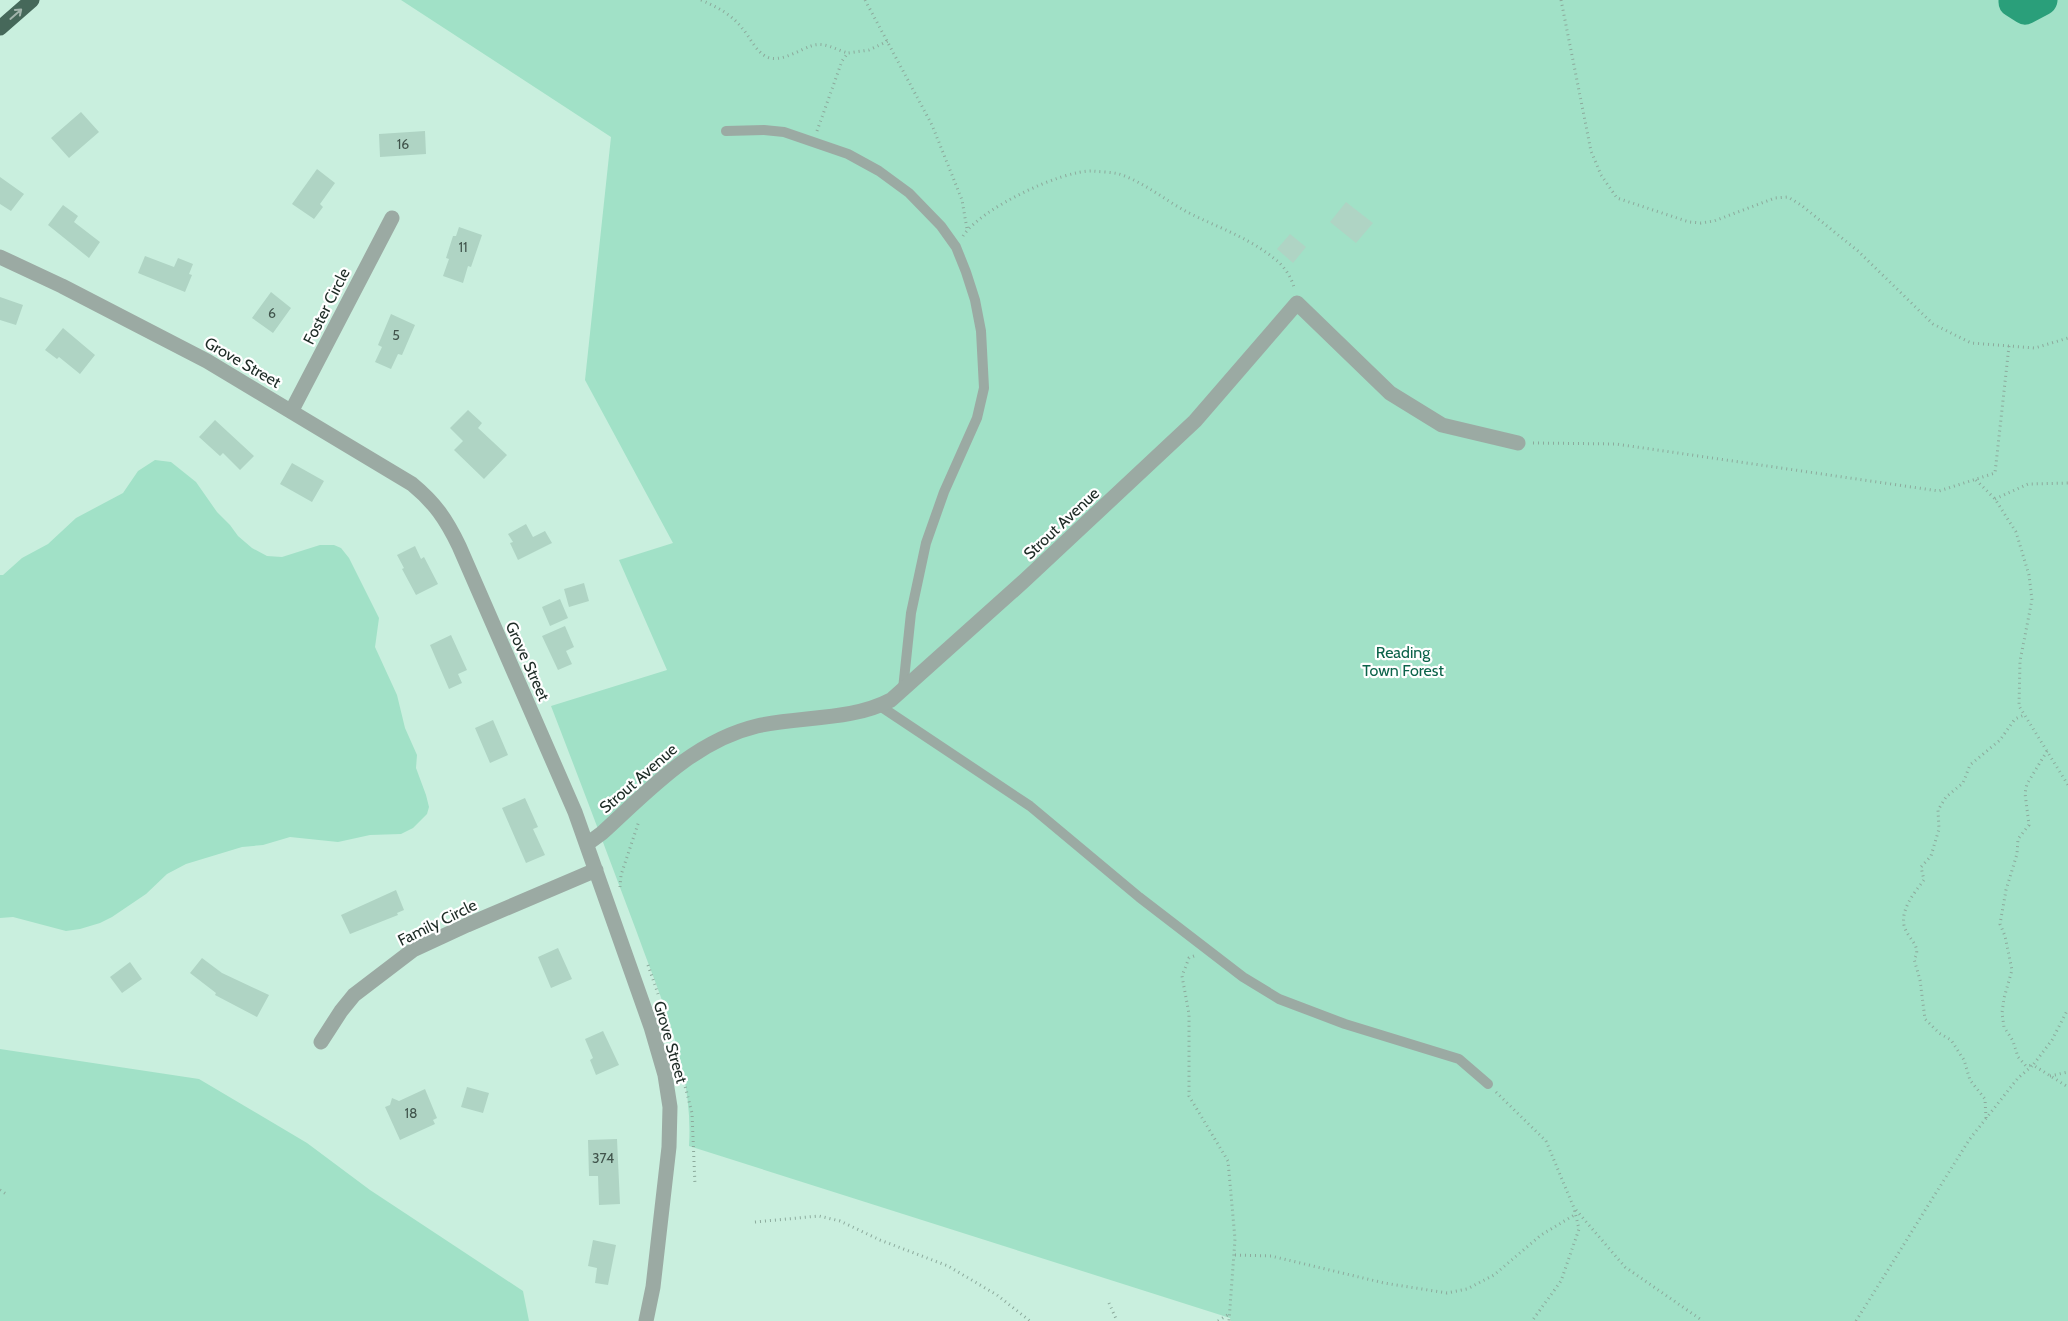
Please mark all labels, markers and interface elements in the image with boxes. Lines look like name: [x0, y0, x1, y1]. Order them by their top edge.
one-way arrow: [9, 8, 22, 19]
house number: 16: [397, 135, 409, 153]
house number: 11: [458, 238, 468, 256]
street label: Foster Circle: [299, 265, 354, 348]
house number: 6: [268, 304, 276, 322]
house number: 5: [392, 326, 400, 344]
street label: Grove Street: [201, 333, 285, 392]
street label: Strout Avenue: [1020, 484, 1103, 563]
street label: Grove Street: [502, 619, 554, 704]
park label: Reading Town Forest: [1362, 643, 1444, 680]
street label: Strout Avenue: [596, 740, 681, 817]
street label: Family Circle: [395, 895, 480, 950]
street label: Grove Street: [650, 999, 692, 1086]
house number: 18: [404, 1104, 418, 1122]
house number: 374: [592, 1149, 614, 1167]

